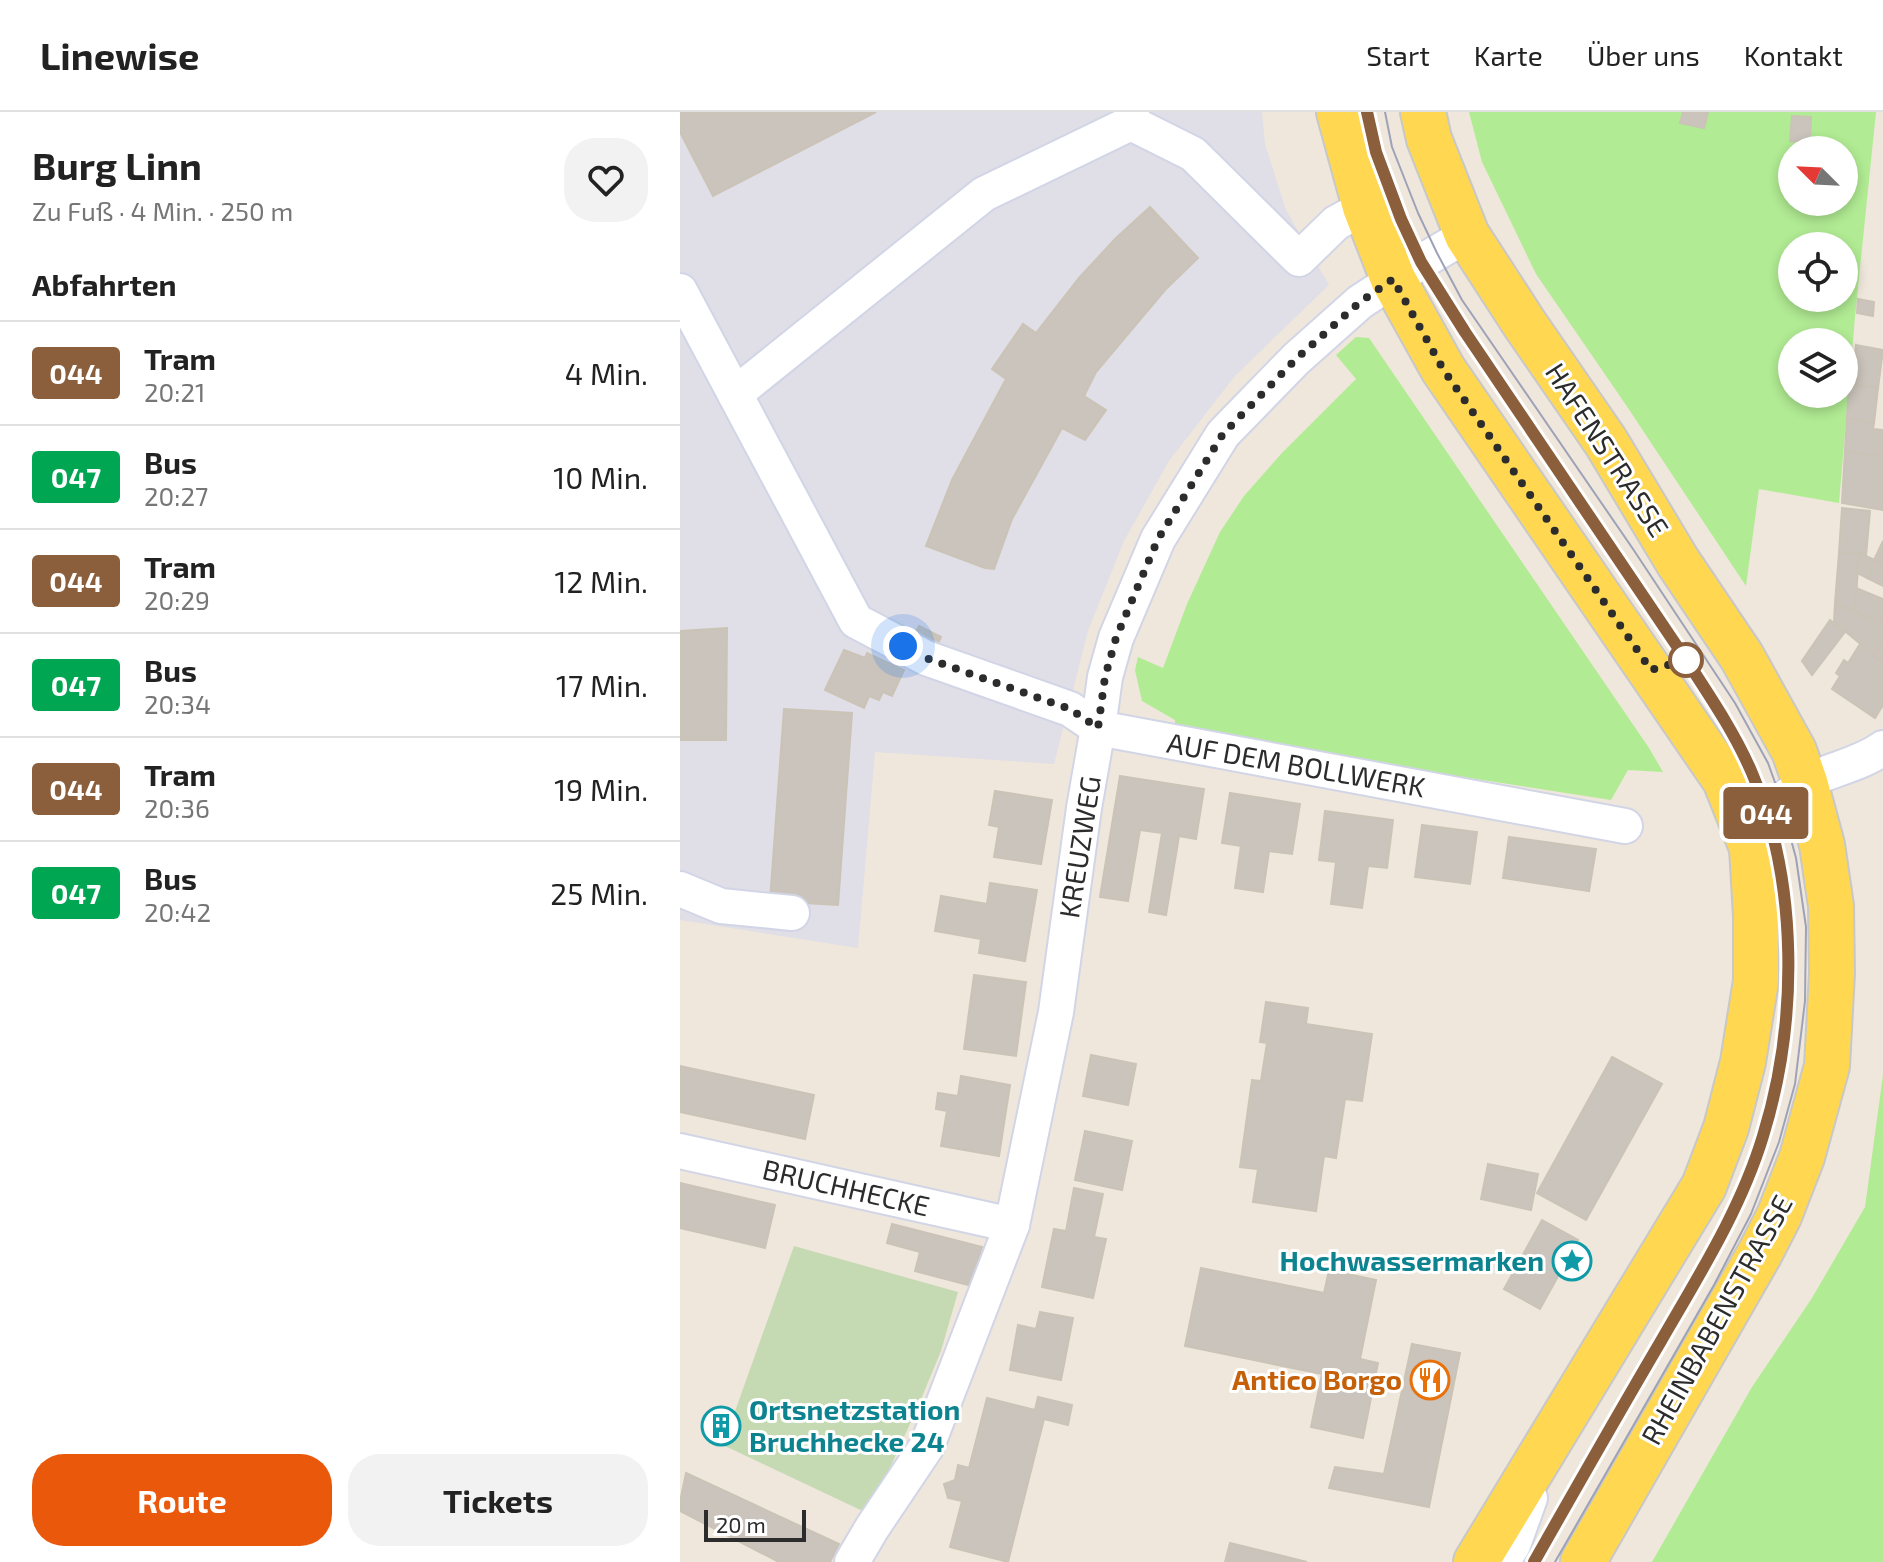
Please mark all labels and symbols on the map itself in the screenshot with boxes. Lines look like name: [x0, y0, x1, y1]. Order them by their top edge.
north arrow: [1778, 136, 1858, 216]
street label: HAFENSTRASSE: [1539, 356, 1677, 543]
your location: [883, 626, 923, 666]
unlabelled marker: [1669, 643, 1703, 677]
street label: AUF DEM BOLLWERK: [1164, 725, 1428, 804]
street label: KREUZWEG: [1051, 773, 1107, 920]
line badge: 044: [1720, 787, 1812, 839]
street label: BRUCHHECKE: [759, 1151, 933, 1223]
street label: RHEINBABENSTRASSE: [1633, 1189, 1799, 1450]
place icon: Hochwassermarken: [1551, 1240, 1593, 1282]
place label: Hochwassermarken: [1280, 1243, 1544, 1277]
restaurant icon: Antico Borgo: [1409, 1359, 1451, 1401]
place label: Antico Borgo: [1232, 1362, 1402, 1396]
place label: Ortsnetzstation Bruchhecke 24: [749, 1392, 960, 1458]
building icon: Ortsnetzstation Bruchhecke 24: [700, 1405, 742, 1447]
scale bar: [704, 1506, 806, 1542]

